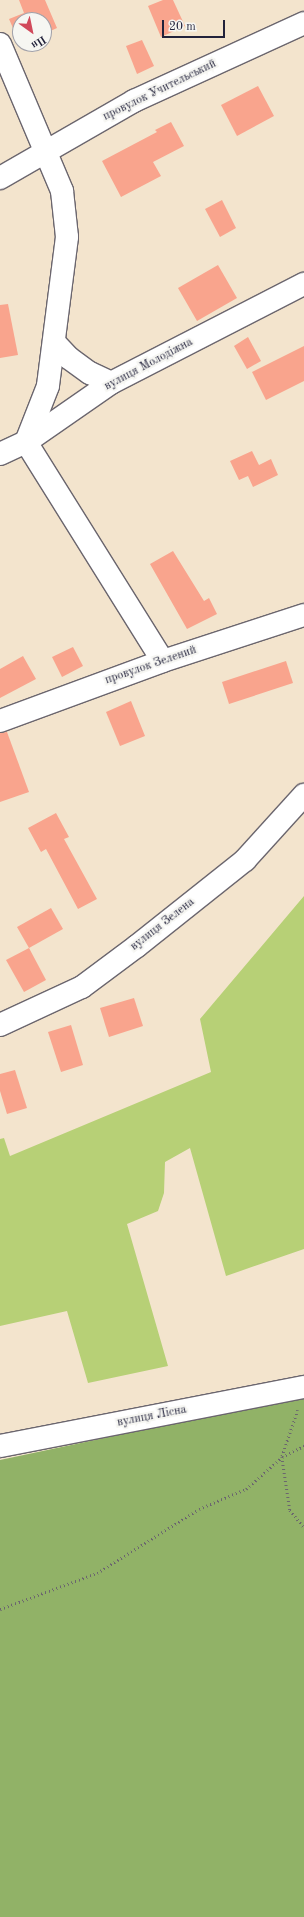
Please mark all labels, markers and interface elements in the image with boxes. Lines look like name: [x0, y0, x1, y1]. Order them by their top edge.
north arrow: [12, 12, 52, 52]
scale bar: [164, 12, 227, 38]
text: 20 m: [169, 21, 196, 33]
text: Пн: [29, 33, 48, 50]
street label: провулок Учительський: [101, 57, 219, 125]
street label: вулиця Молодіжна: [102, 336, 196, 394]
street label: провулок Зелений: [103, 644, 199, 688]
street label: вулиця Зелена: [128, 896, 198, 954]
street label: вулиця Лісна: [116, 1403, 188, 1431]

